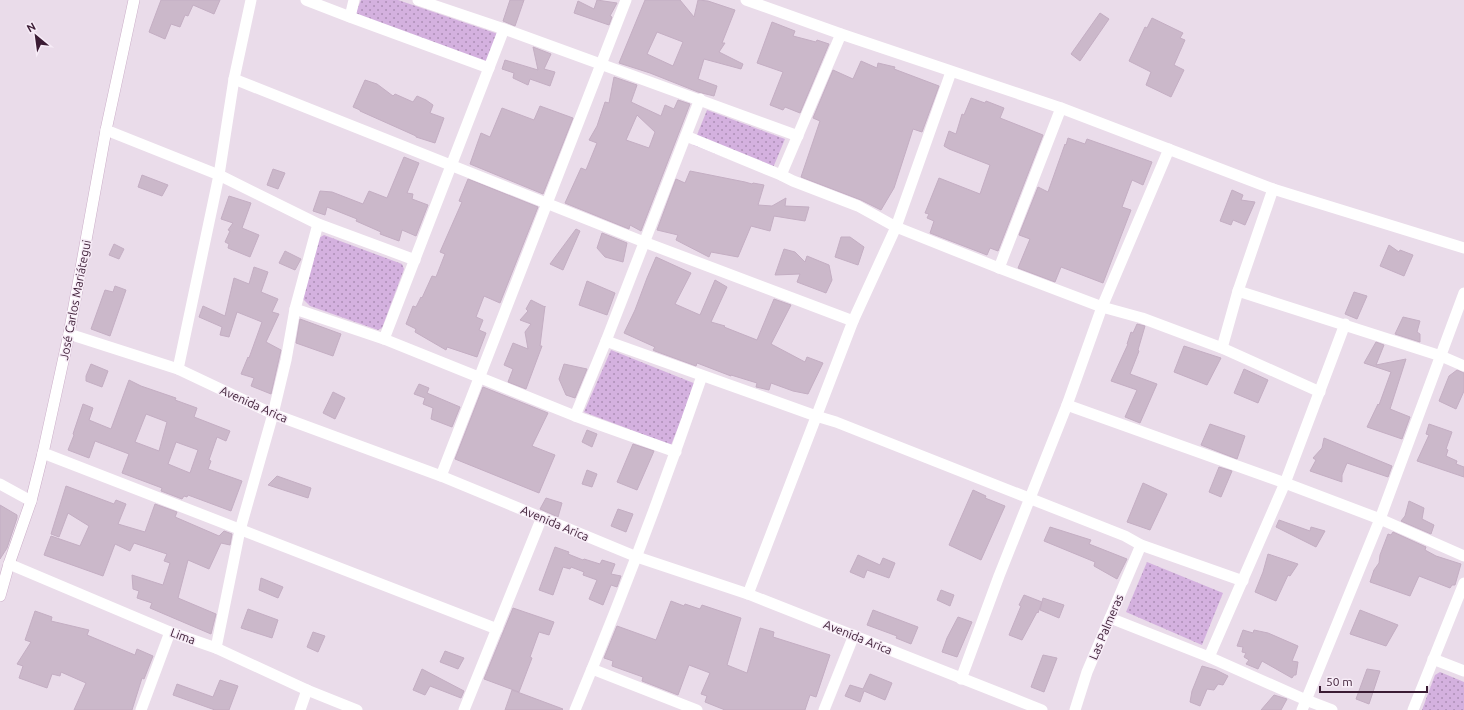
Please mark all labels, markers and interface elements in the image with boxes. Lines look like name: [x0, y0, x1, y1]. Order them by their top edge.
north arrow: [16, 16, 56, 56]
text: N: [25, 20, 38, 34]
street label: José Carlos Mariátegui: [57, 239, 93, 361]
street label: Avenida Arica: [218, 383, 290, 425]
street label: Avenida Arica: [519, 503, 591, 543]
street label: Las Palmeras: [1086, 592, 1126, 662]
street label: Avenida Arica: [822, 617, 894, 657]
street label: Lima: [169, 626, 197, 646]
scale bar: [1320, 668, 1427, 694]
text: 50 m: [1326, 675, 1353, 688]

